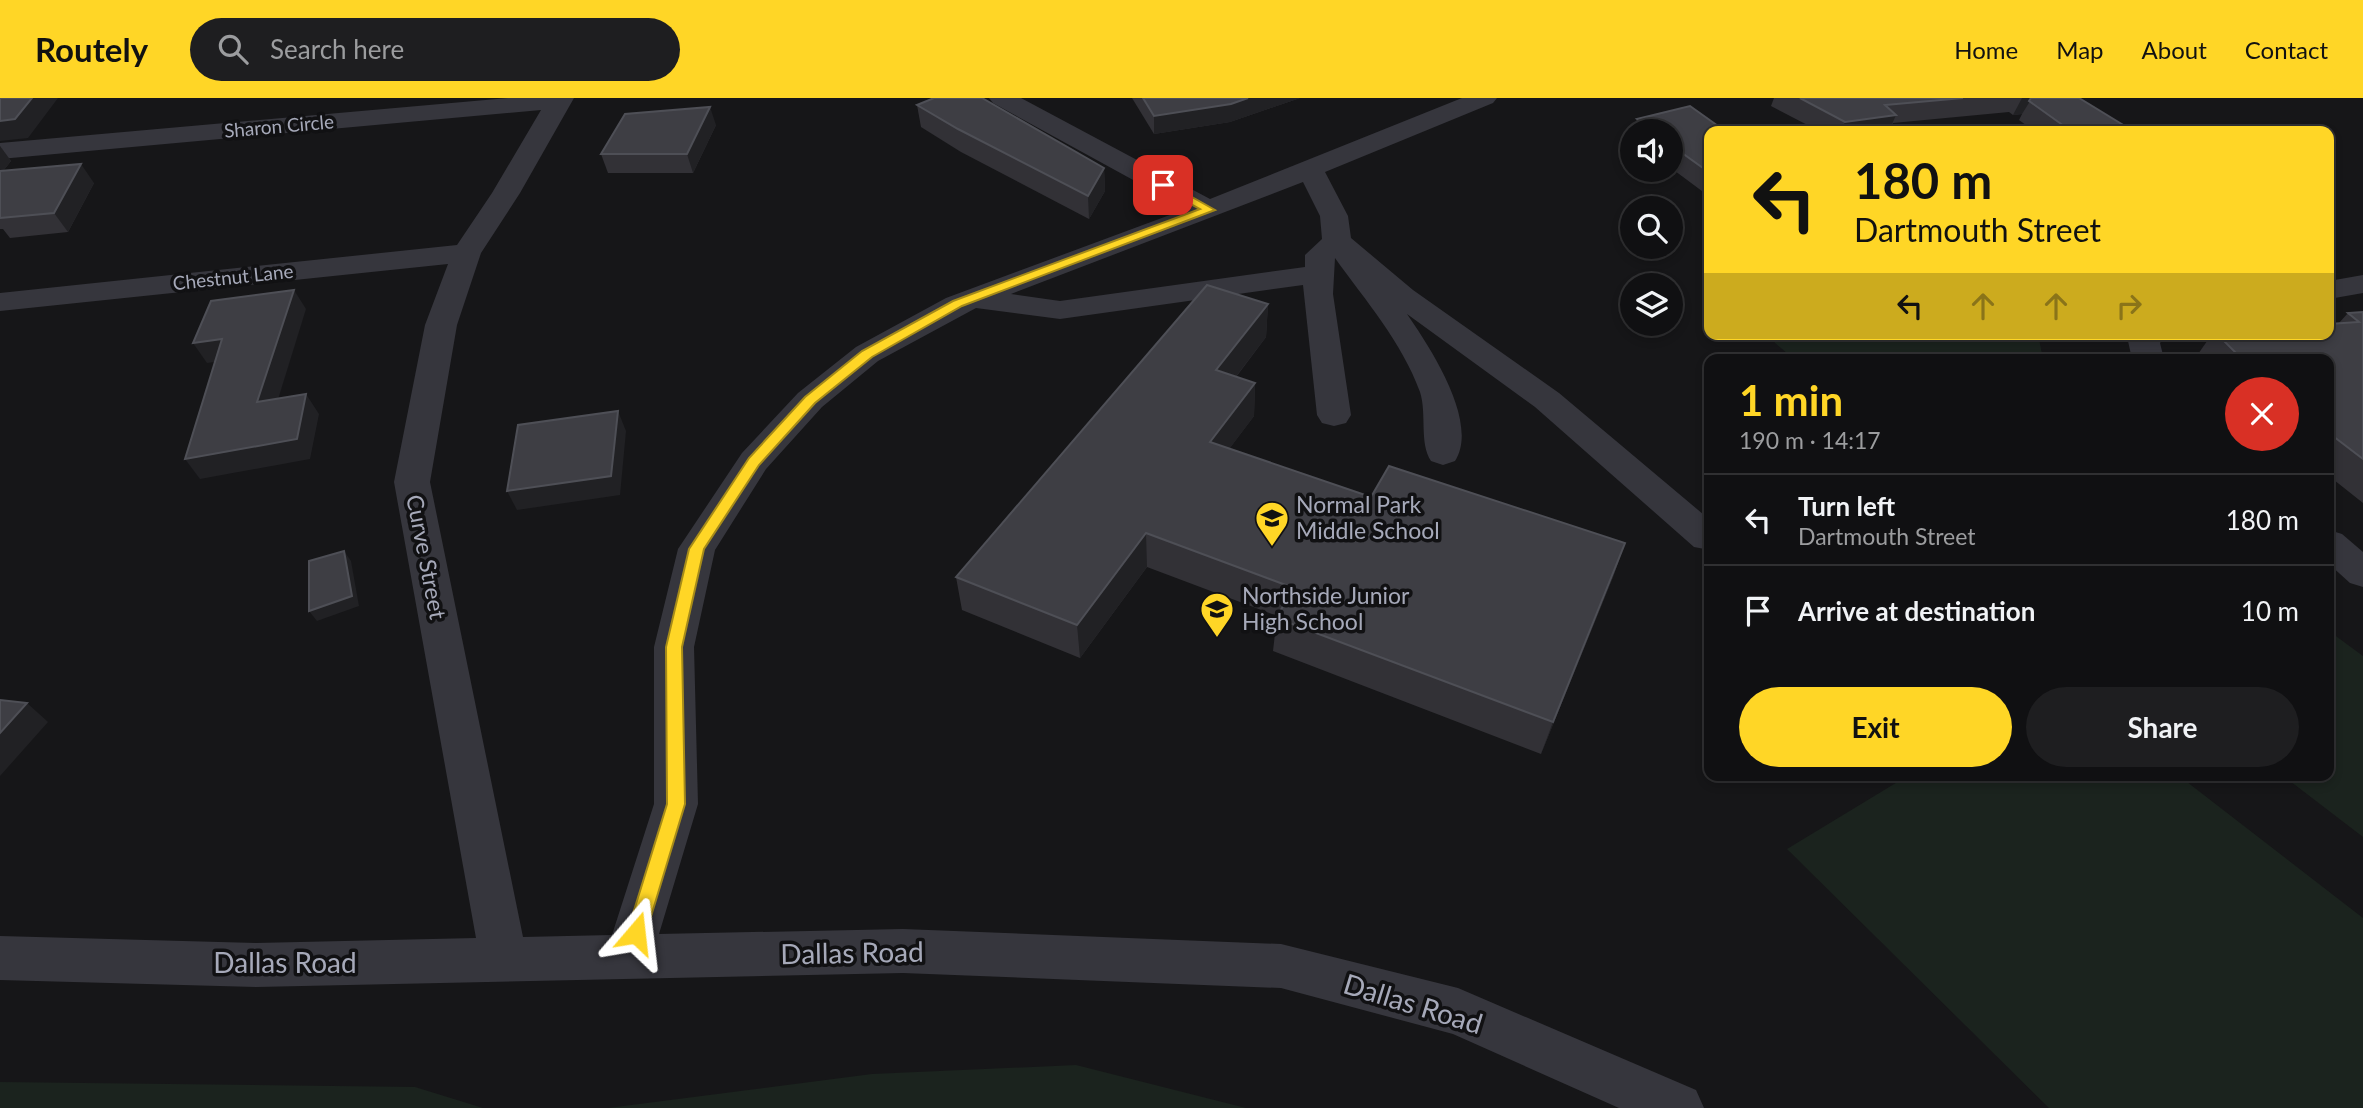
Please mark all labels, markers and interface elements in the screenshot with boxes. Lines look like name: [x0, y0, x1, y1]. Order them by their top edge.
search box: [190, 18, 680, 81]
text: Routely: [35, 29, 148, 69]
icon: search: [214, 30, 252, 68]
text: Search here: [270, 33, 404, 65]
text: Home: [1954, 35, 2018, 64]
text: Map: [2056, 35, 2104, 64]
text: About: [2142, 35, 2207, 64]
text: Contact: [2245, 35, 2328, 64]
street label: Sharon Circle: [223, 109, 335, 142]
map controls: [1620, 119, 1683, 336]
button: sound: [1620, 119, 1683, 182]
text: 180 m: [1854, 151, 1992, 209]
icon: left: [1739, 154, 1830, 245]
pin: [1133, 155, 1193, 215]
icon: arrive: [1144, 166, 1182, 204]
button: search: [1620, 196, 1683, 259]
text: Dartmouth Street: [1854, 210, 2101, 249]
street label: Chestnut Lane: [172, 259, 294, 294]
button: layers: [1620, 273, 1683, 336]
icon: left: [1891, 287, 1929, 325]
icon: ahead: [1964, 287, 2002, 325]
icon: ahead: [2037, 287, 2075, 325]
icon: right: [2110, 287, 2148, 325]
text: 1 min: [1739, 375, 1843, 425]
button: close: [2225, 377, 2299, 451]
text: 190 m · 14:17: [1739, 426, 1881, 454]
place label: Normal Park Middle School: [1296, 490, 1440, 544]
text: Turn left: [1798, 490, 1895, 522]
street label: Curve Street: [401, 492, 453, 622]
school or university icon: Normal Park Middle School: [1253, 499, 1291, 548]
icon: left: [1739, 501, 1777, 539]
text: 180 m: [2226, 504, 2299, 536]
text: Dartmouth Street: [1798, 522, 1976, 550]
place label: Northside Junior High School: [1242, 581, 1410, 635]
school or university icon: Northside Junior High School: [1198, 590, 1236, 639]
icon: arrive: [1739, 592, 1777, 630]
text: Arrive at destination: [1798, 595, 2035, 627]
text: 10 m: [2241, 595, 2299, 627]
button: Exit: [1739, 687, 2012, 767]
button: Share: [2026, 687, 2299, 767]
position arrow: [599, 896, 673, 970]
street label: Dallas Road: [780, 934, 924, 970]
street label: Dallas Road: [213, 945, 357, 979]
street label: Dallas Road: [1340, 966, 1487, 1040]

